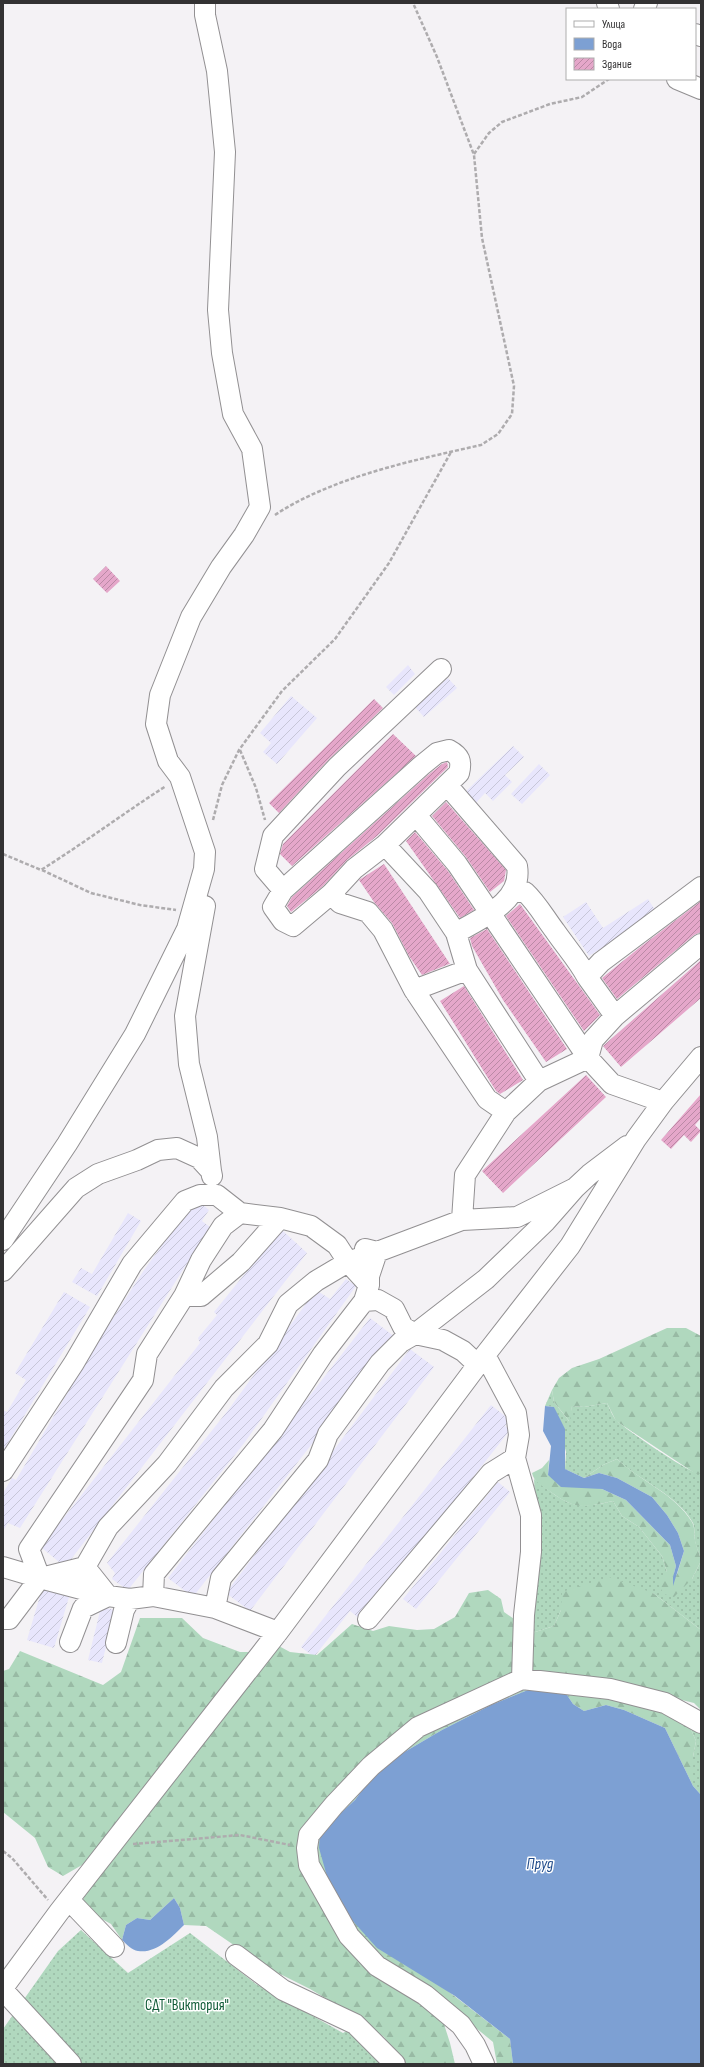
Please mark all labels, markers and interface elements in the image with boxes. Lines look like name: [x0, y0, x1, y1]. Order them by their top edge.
legend: [566, 8, 696, 80]
text: Улица: [602, 17, 626, 32]
text: Вода: [602, 37, 622, 52]
text: Здание: [602, 57, 632, 72]
water label: Пруд: [527, 1855, 554, 1874]
park label: СДТ "Виктория": [145, 1996, 229, 2015]

